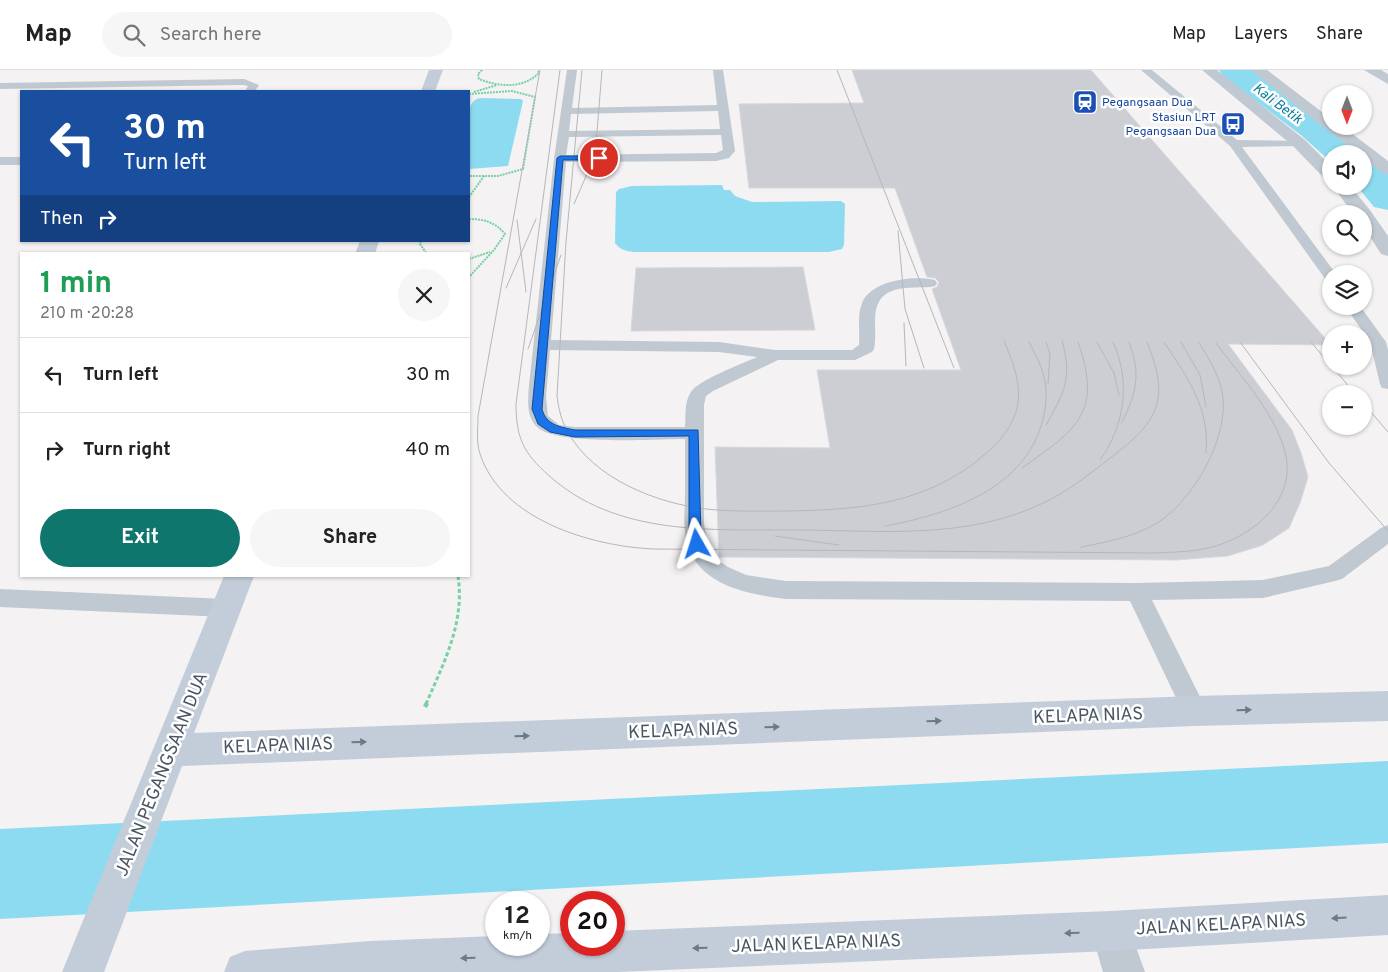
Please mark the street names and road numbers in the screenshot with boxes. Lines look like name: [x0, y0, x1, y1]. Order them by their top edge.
street label: JALAN PEGANGSAAN DUA: [111, 669, 214, 880]
street label: KELAPA NIAS: [1033, 703, 1143, 730]
street label: KELAPA NIAS: [628, 718, 738, 745]
street label: KELAPA NIAS: [223, 733, 333, 760]
street label: JALAN KELAPA NIAS: [1135, 910, 1307, 941]
street label: JALAN KELAPA NIAS: [731, 930, 902, 959]

